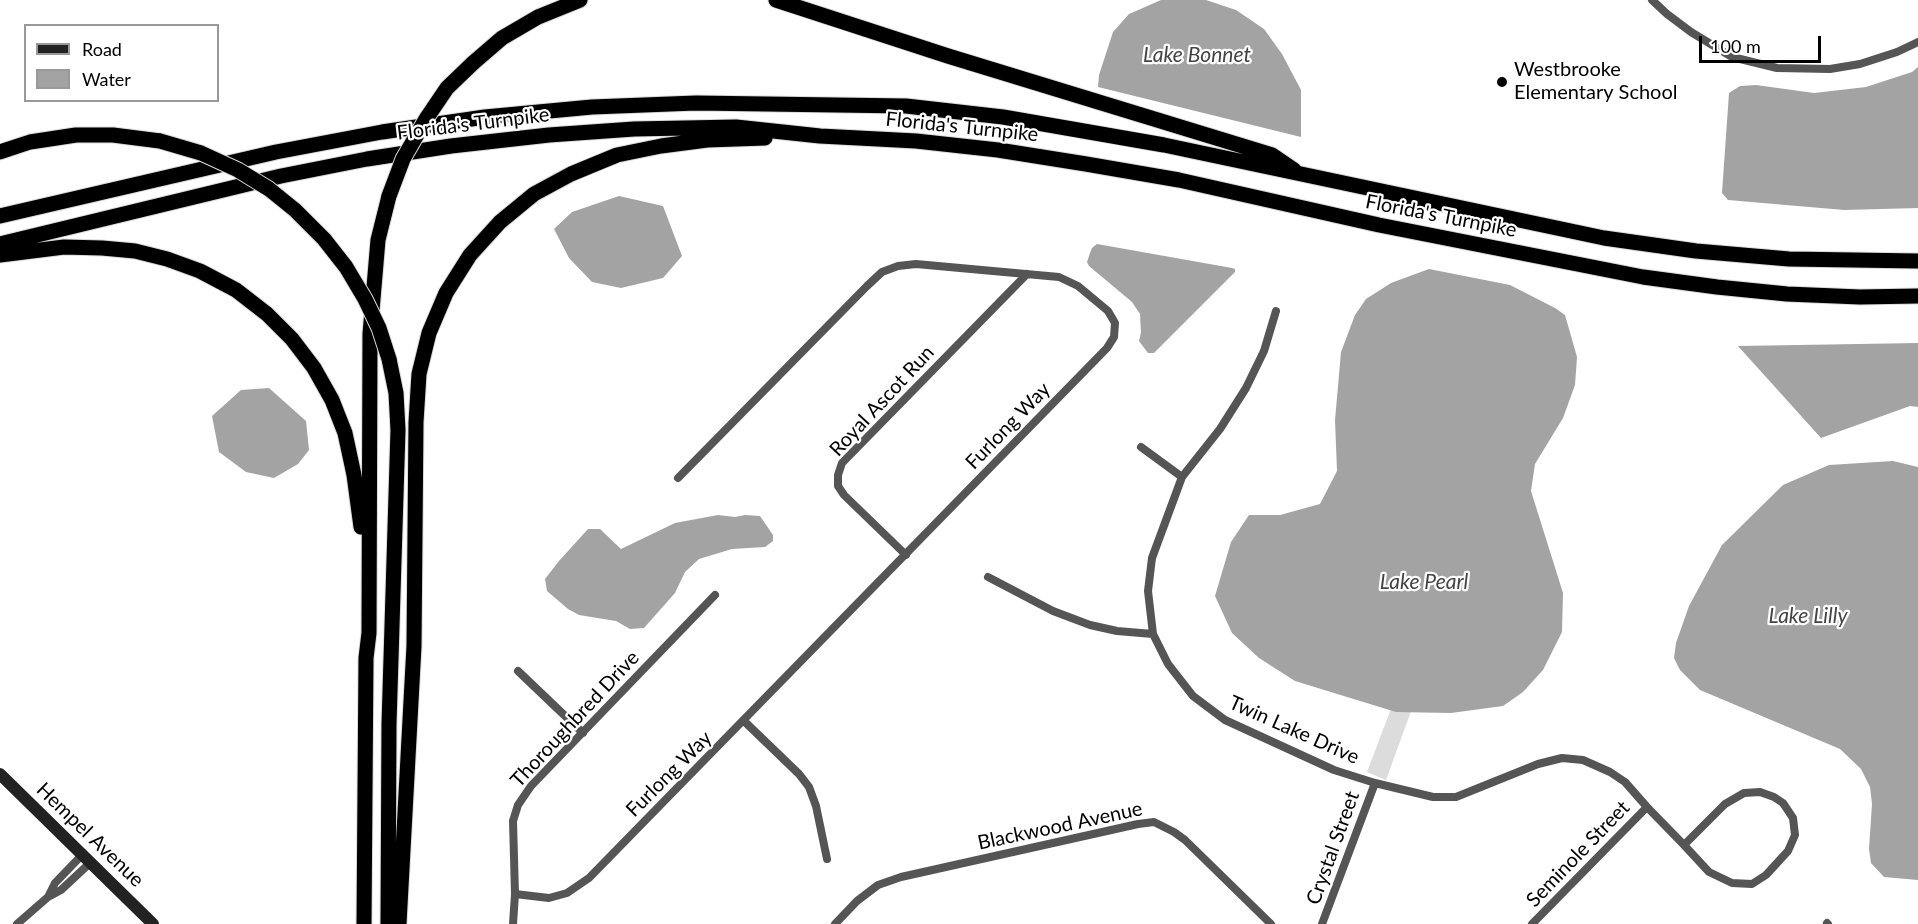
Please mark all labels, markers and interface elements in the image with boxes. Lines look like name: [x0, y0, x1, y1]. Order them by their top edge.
legend: [24, 24, 219, 102]
scale bar: [1702, 24, 1824, 62]
text: 100 m: [1710, 35, 1761, 57]
text: Road: [82, 38, 122, 60]
water label: Lake Bonnet: [1143, 42, 1251, 68]
place label: Westbrooke Elementary School: [1514, 58, 1677, 105]
text: Water: [82, 68, 131, 90]
marker: Westbrooke Elementary School: [1495, 75, 1509, 89]
street label: Florida's Turnpike: [395, 103, 551, 145]
street label: Florida's Turnpike: [884, 107, 1040, 147]
street label: Florida's Turnpike: [1363, 190, 1519, 242]
street label: Royal Ascot Run: [825, 341, 939, 461]
street label: Furlong Way: [961, 378, 1055, 474]
water label: Lake Pearl: [1380, 569, 1468, 595]
water label: Lake Lilly: [1769, 603, 1847, 629]
street label: Thoroughbred Drive: [506, 646, 644, 792]
street label: Twin Lake Drive: [1225, 691, 1363, 769]
street label: Furlong Way: [621, 726, 717, 822]
street label: Hempel Avenue: [31, 778, 149, 892]
street label: Crystal Street: [1301, 788, 1365, 908]
street label: Seminole Street: [1521, 796, 1635, 912]
street label: Blackwood Avenue: [975, 797, 1145, 855]

